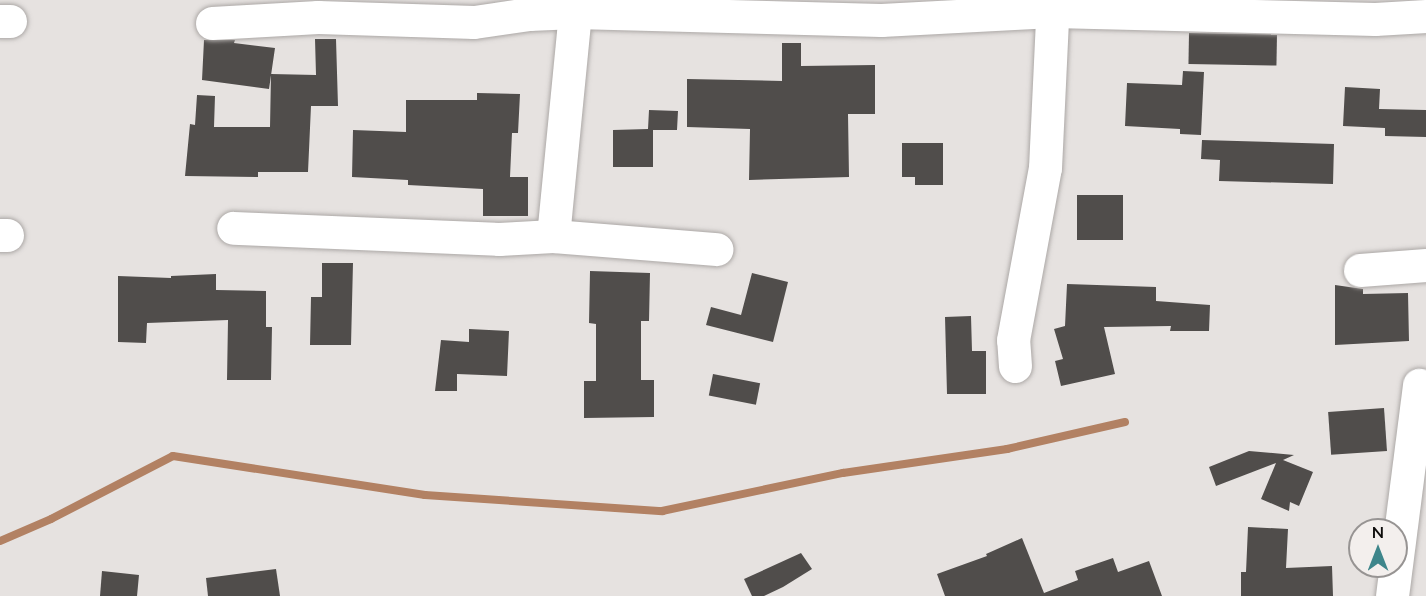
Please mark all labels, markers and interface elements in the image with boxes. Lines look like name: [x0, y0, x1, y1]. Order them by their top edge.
north arrow: [1348, 518, 1408, 578]
text: N: [1372, 522, 1384, 541]

